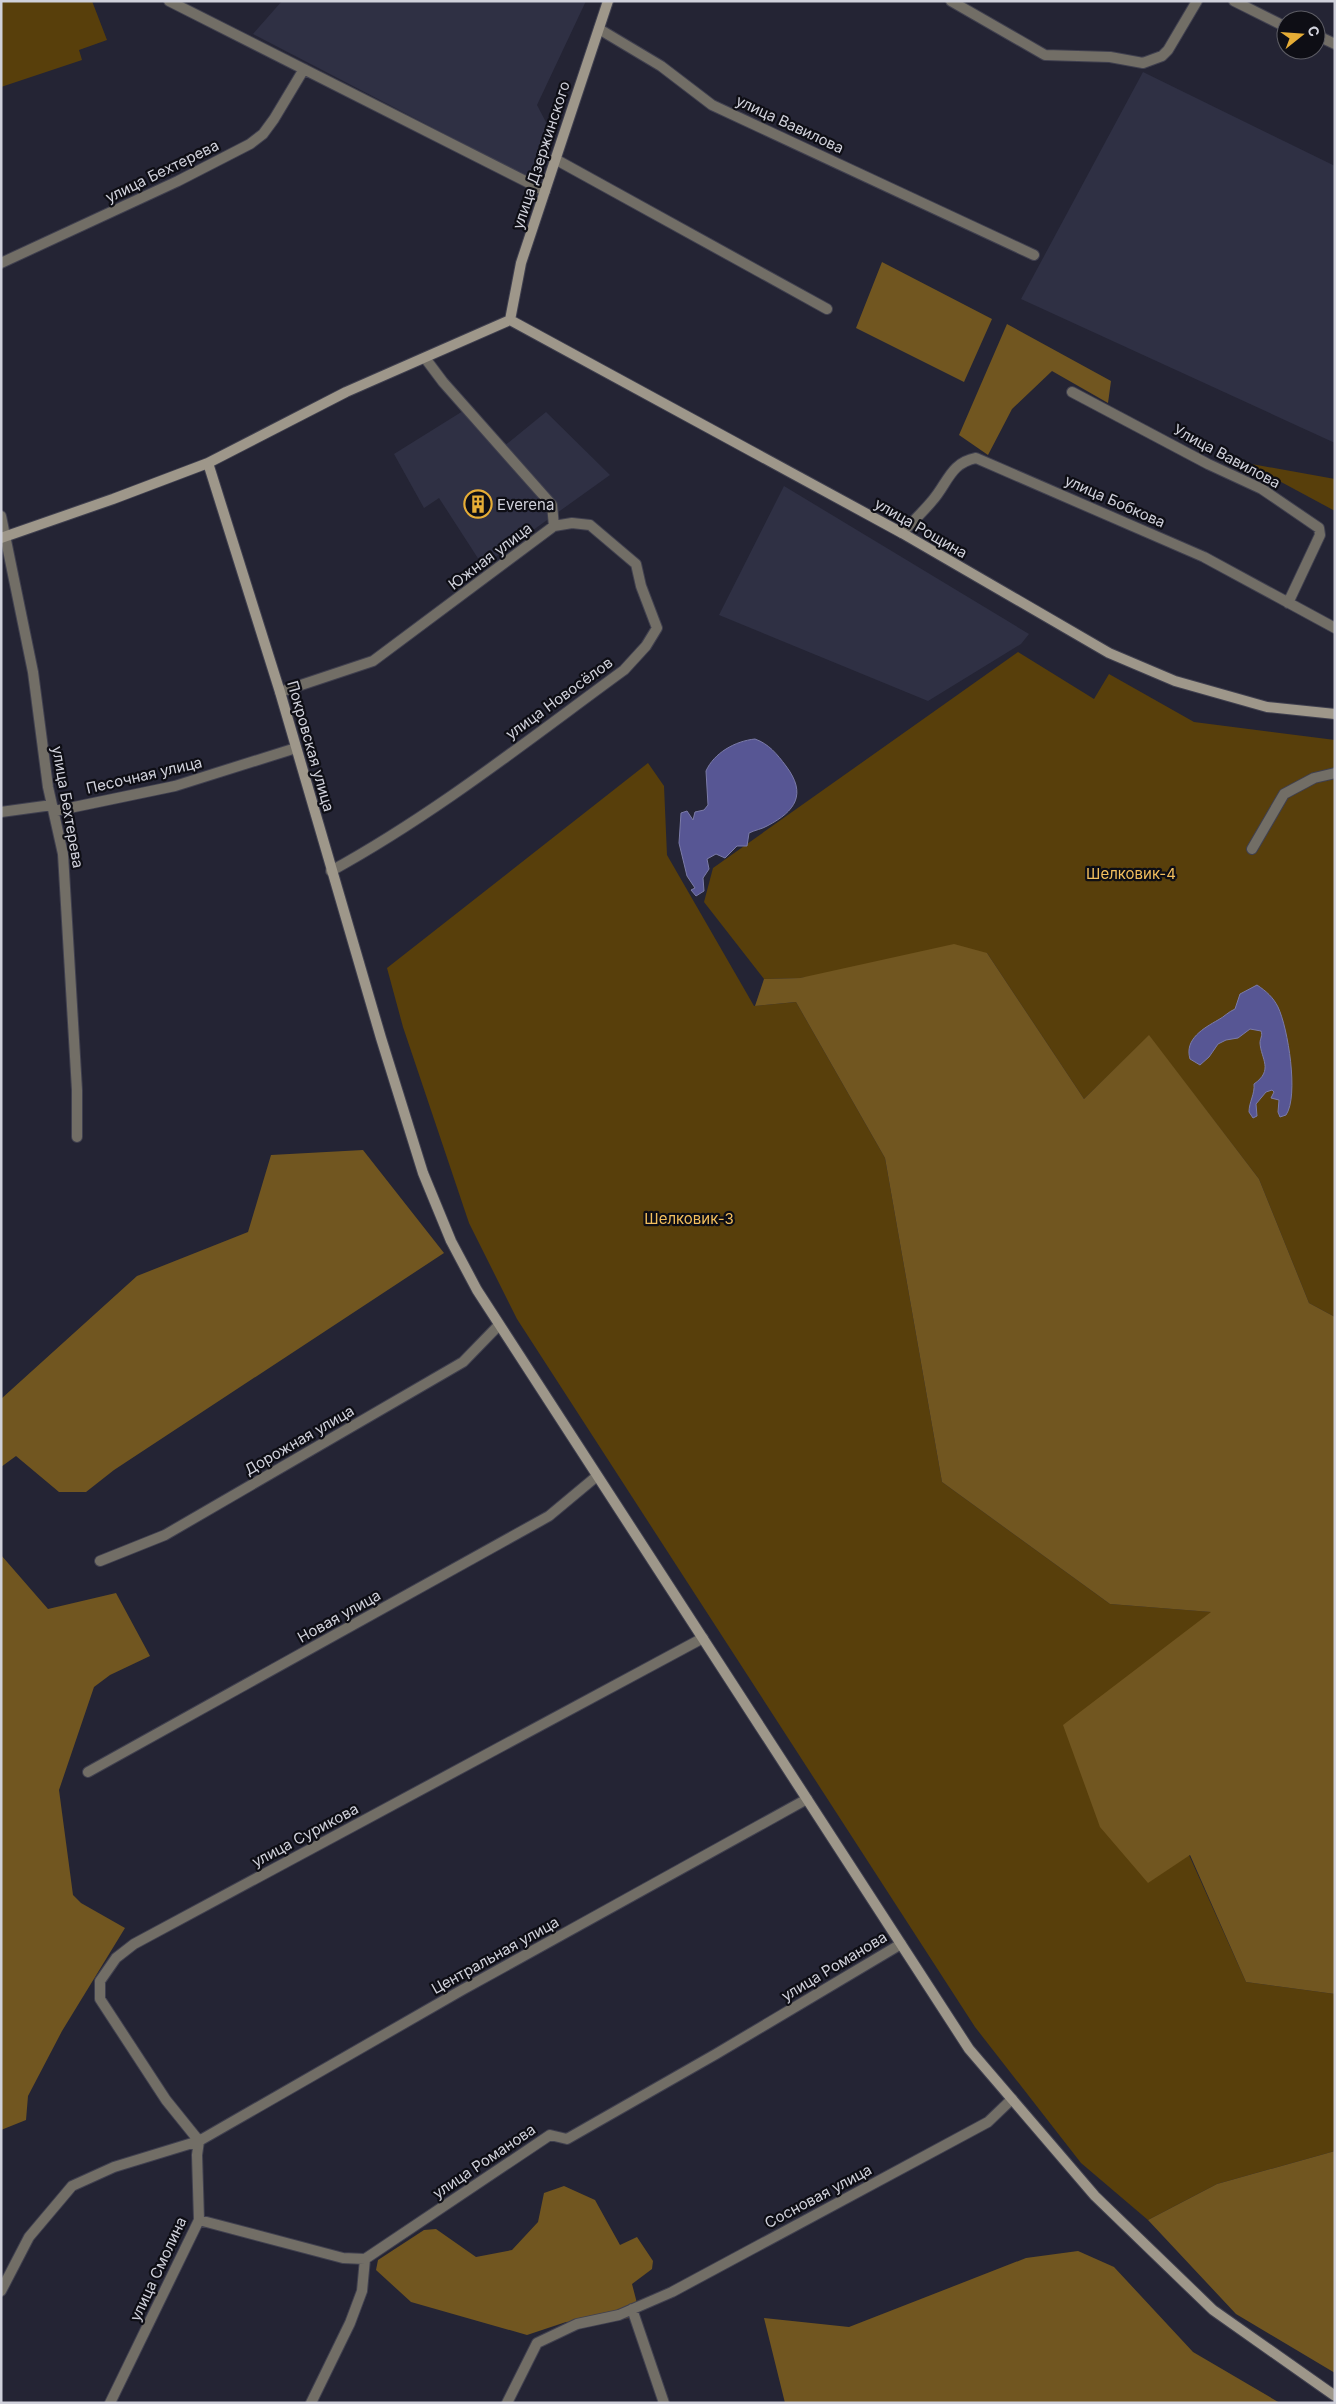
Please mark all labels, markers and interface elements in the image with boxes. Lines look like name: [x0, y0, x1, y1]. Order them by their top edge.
north arrow: [1276, 10, 1326, 60]
text: С: [1304, 24, 1324, 38]
street label: улица Дзержинского: [508, 79, 574, 231]
street label: улица Вавилова: [733, 91, 847, 157]
street label: улица Бехтерева: [102, 135, 222, 207]
street label: Улица Вавилова: [1170, 420, 1284, 492]
street label: улица Бобкова: [1062, 470, 1168, 532]
building icon: Everena: [463, 489, 493, 519]
street label: улица Рощина: [871, 494, 971, 562]
place label: Everena: [497, 495, 554, 514]
street label: Южная улица: [444, 518, 536, 594]
street label: улица Новосёлов: [502, 653, 616, 743]
street label: Покровская улица: [283, 678, 339, 814]
street label: улица Бехтерева: [48, 744, 88, 870]
street label: Песочная улица: [84, 752, 204, 798]
park label: Шелковик-4: [1086, 864, 1176, 883]
park label: Шелковик-3: [644, 1209, 734, 1228]
street label: Дорожная улица: [241, 1401, 357, 1479]
street label: Новая улица: [294, 1585, 384, 1647]
street label: улица Сурикова: [248, 1799, 362, 1871]
street label: Центральная улица: [428, 1912, 562, 1998]
street label: улица Романова: [778, 1927, 890, 2005]
street label: улица Романова: [429, 2120, 539, 2202]
street label: Сосновая улица: [761, 2160, 875, 2232]
street label: улица Смолина: [125, 2214, 191, 2324]

